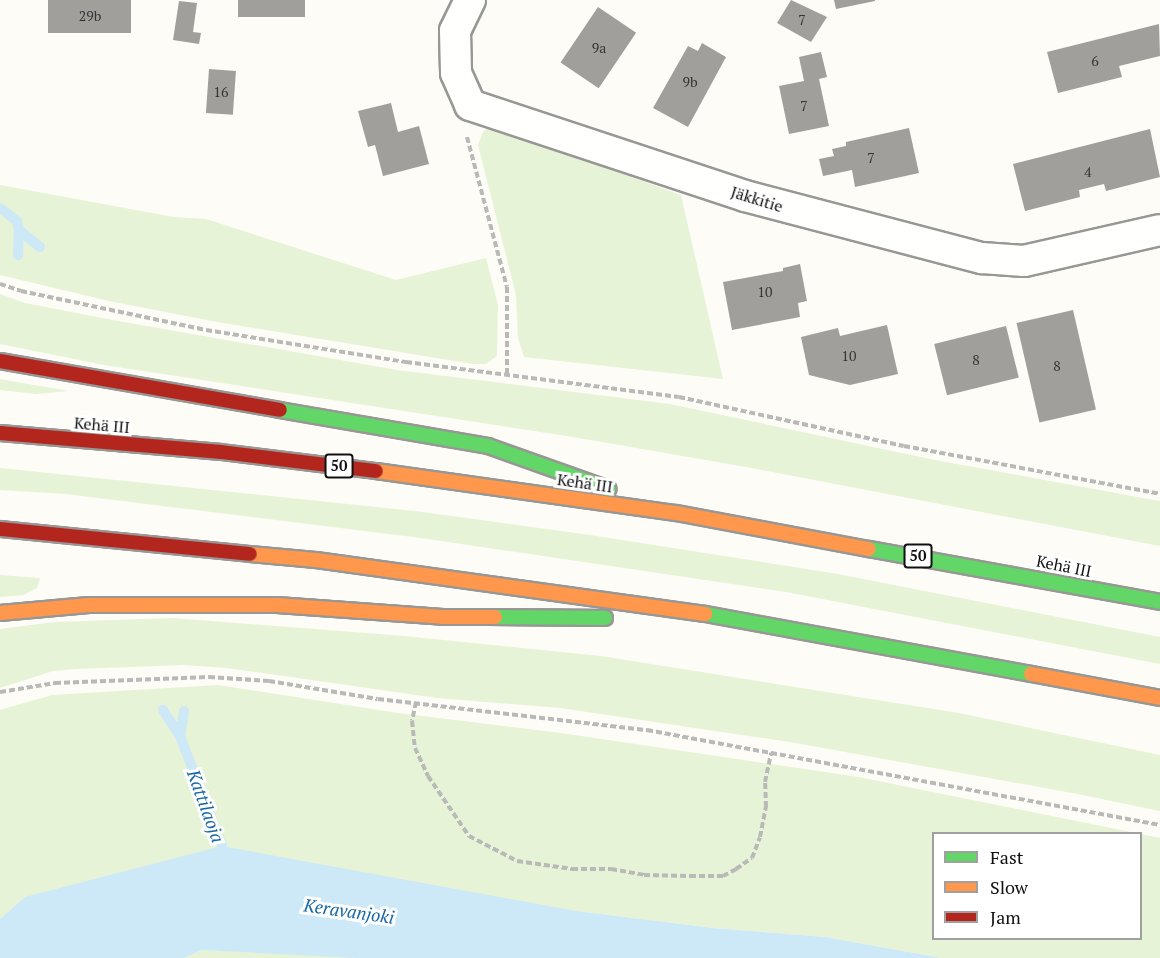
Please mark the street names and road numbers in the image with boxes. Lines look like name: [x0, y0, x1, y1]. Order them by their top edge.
street label: Jäkkitie: [729, 182, 785, 216]
street label: Kehä III: [73, 413, 131, 437]
road number: 50: [324, 454, 354, 478]
street label: Kehä III: [556, 470, 614, 496]
road number: 50: [903, 544, 933, 568]
street label: Kehä III: [1035, 551, 1093, 581]

